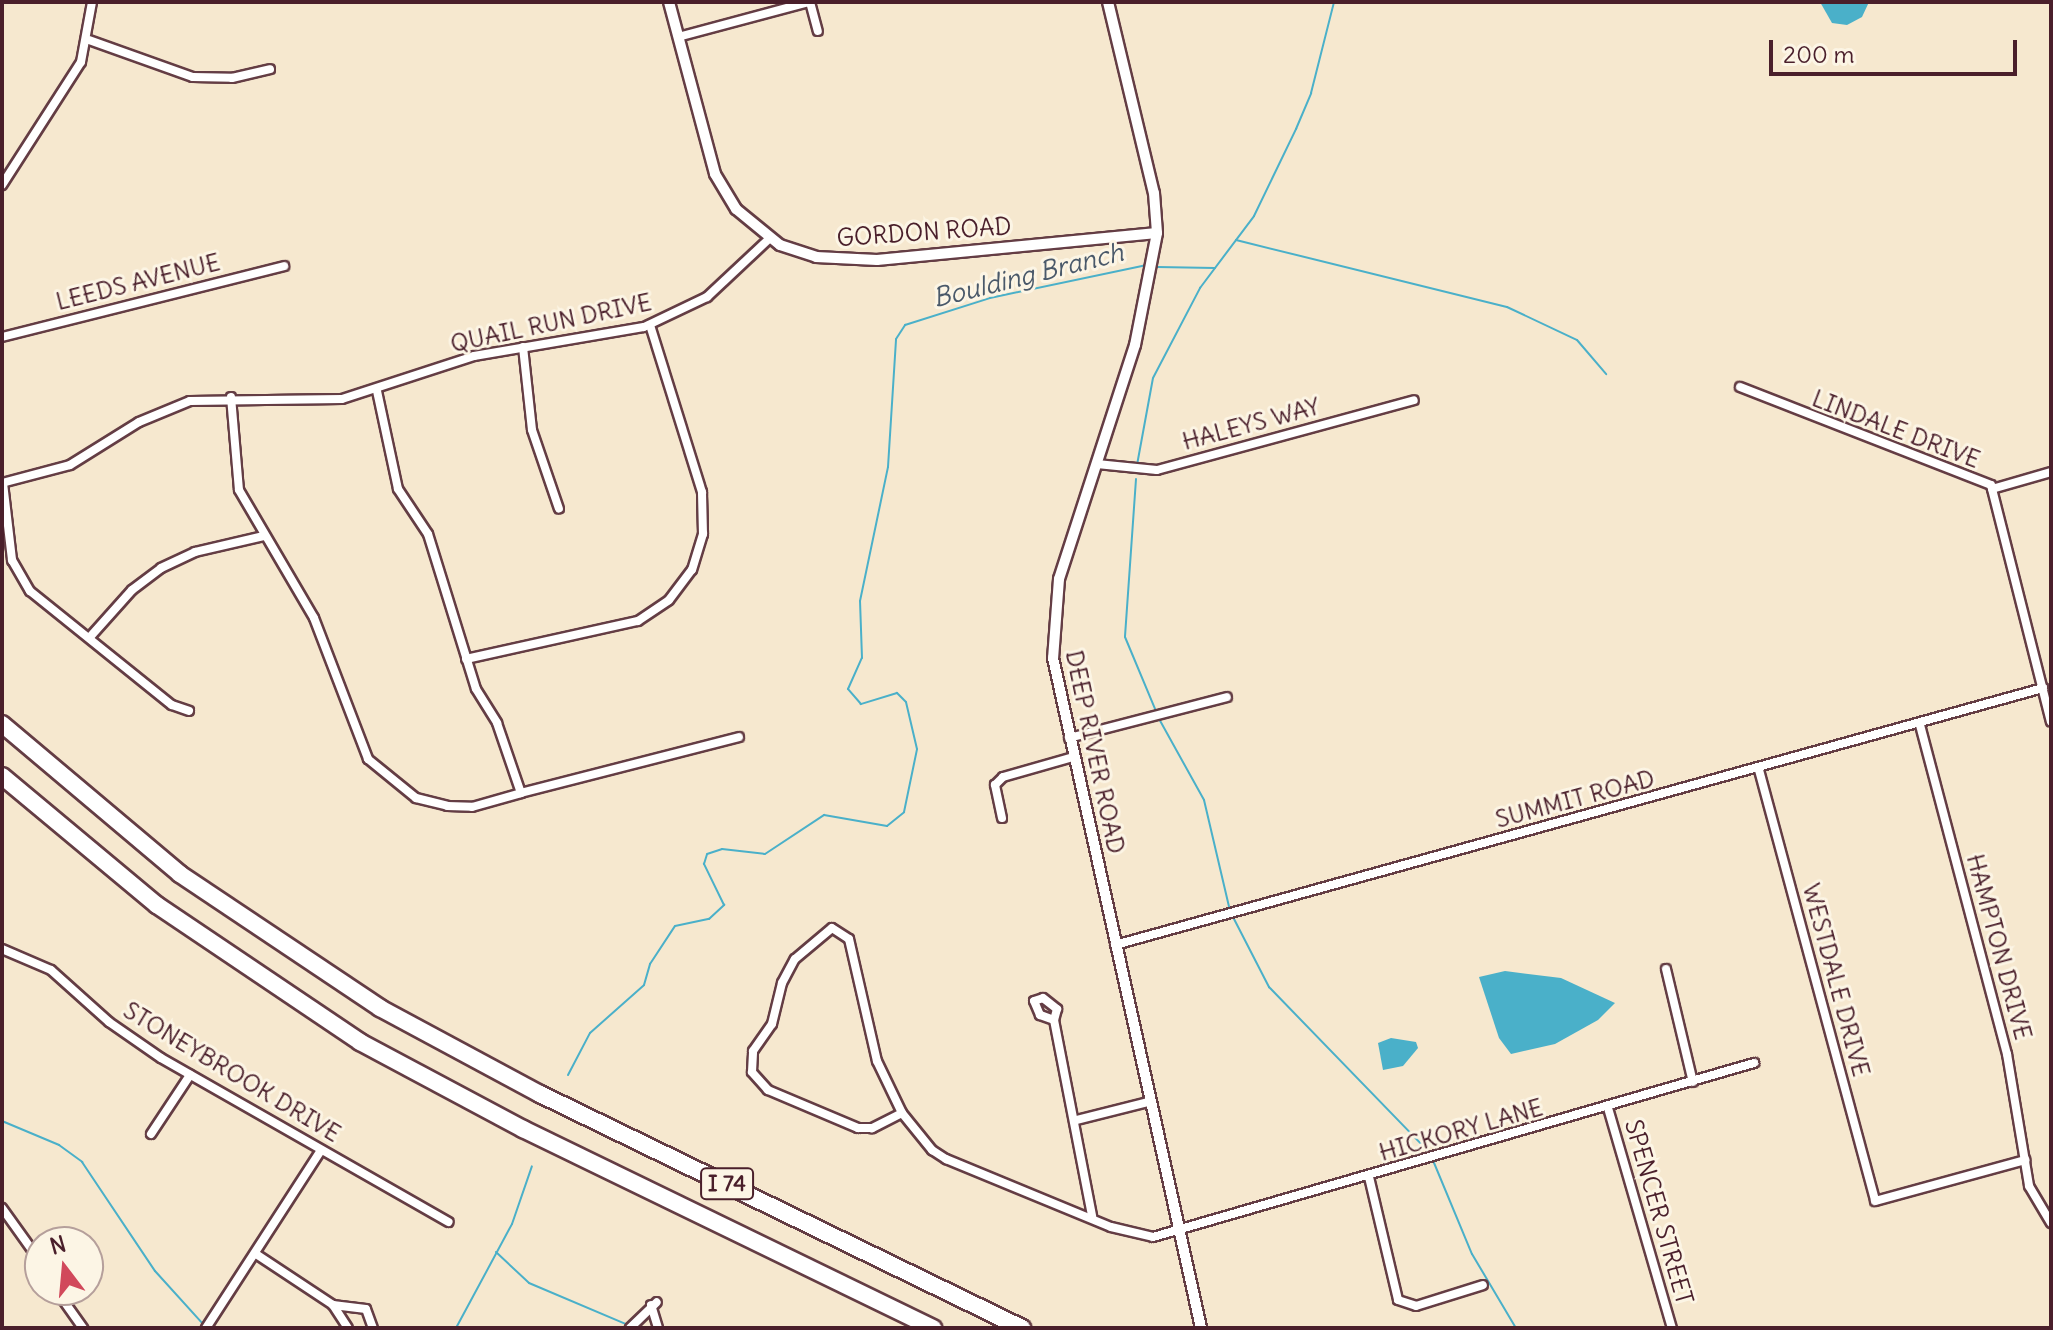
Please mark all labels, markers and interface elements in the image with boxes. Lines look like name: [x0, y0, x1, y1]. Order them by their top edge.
scale bar: [1773, 24, 2021, 74]
text: 200 m: [1783, 39, 1855, 69]
street label: GORDON ROAD: [836, 212, 1012, 252]
water label: Boulding Branch: [930, 236, 1126, 314]
street label: LEEDS AVENUE: [53, 248, 223, 316]
street label: QUAIL RUN DRIVE: [448, 288, 654, 358]
street label: LINDALE DRIVE: [1808, 384, 1984, 474]
street label: HALEYS WAY: [1179, 392, 1323, 456]
street label: DEEP RIVER ROAD: [1059, 648, 1131, 856]
street label: SUMMIT ROAD: [1492, 764, 1658, 834]
street label: HAMPTON DRIVE: [1960, 851, 2038, 1043]
street label: WESTDALE DRIVE: [1796, 880, 1876, 1080]
street label: STONEYBROOK DRIVE: [118, 996, 346, 1148]
street label: HICKORY LANE: [1376, 1093, 1546, 1167]
street label: SPENCER STREET: [1619, 1116, 1699, 1308]
road number: I 74: [699, 1166, 755, 1202]
north arrow: [24, 1226, 104, 1306]
text: N: [47, 1229, 69, 1260]

